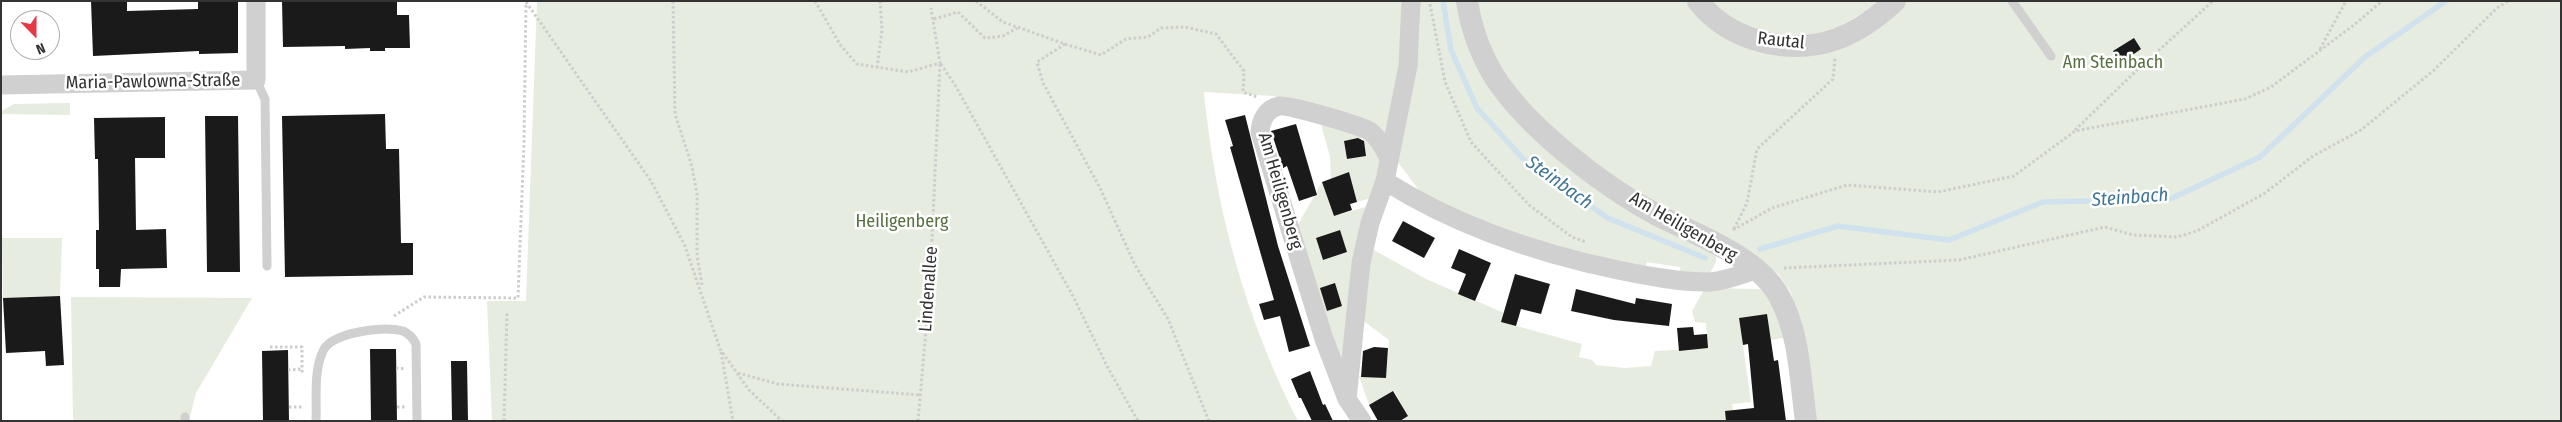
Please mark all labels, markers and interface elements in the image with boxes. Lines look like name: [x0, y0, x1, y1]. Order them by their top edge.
north arrow: [10, 10, 60, 60]
street label: Rautal: [1756, 28, 1806, 54]
text: N: [33, 39, 48, 58]
park label: Am Steinbach: [2063, 52, 2163, 74]
street label: Maria-Pawlowna-Straße: [66, 70, 240, 94]
street label: Am Heiligenberg: [1253, 130, 1307, 252]
water label: Steinbach: [1521, 151, 1597, 215]
water label: Steinbach: [2091, 184, 2169, 212]
street label: Am Heiligenberg: [1625, 187, 1741, 267]
park label: Heiligenberg: [855, 211, 949, 233]
street label: Lindenallee: [915, 245, 943, 333]

